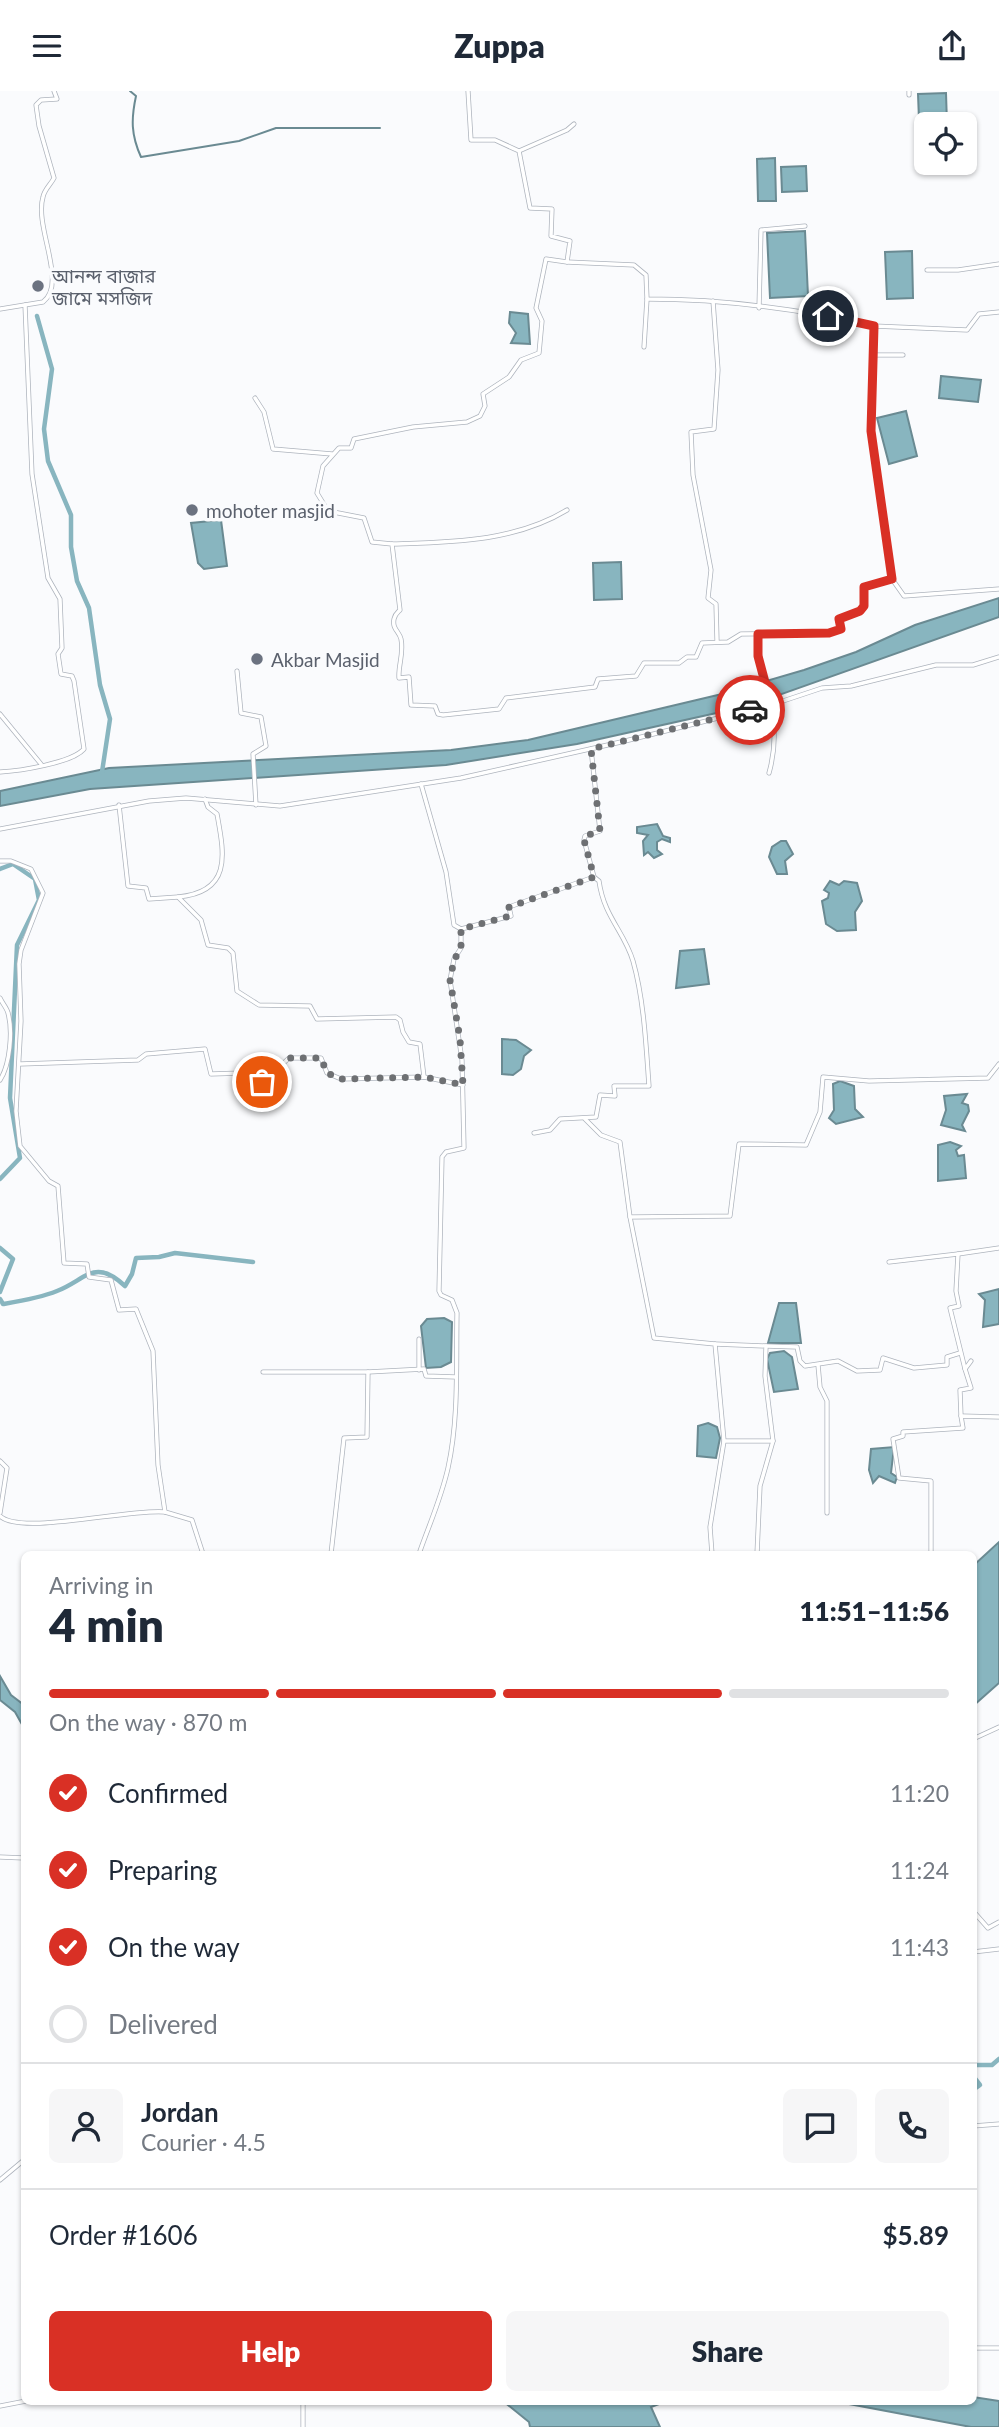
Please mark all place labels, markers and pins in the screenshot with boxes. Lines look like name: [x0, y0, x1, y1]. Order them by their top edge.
place label: আনন্দ বাজার জামে মসজিদ: [51, 264, 156, 309]
marker: আনন্দ বাজার জামে মসজিদ: [30, 278, 46, 294]
pin: [798, 286, 858, 346]
place label: mohoter masjid: [206, 499, 335, 522]
marker: mohoter masjid: [184, 502, 200, 518]
place label: Akbar Masjid: [271, 648, 380, 671]
marker: Akbar Masjid: [249, 651, 265, 667]
pin: [232, 1052, 292, 1112]

